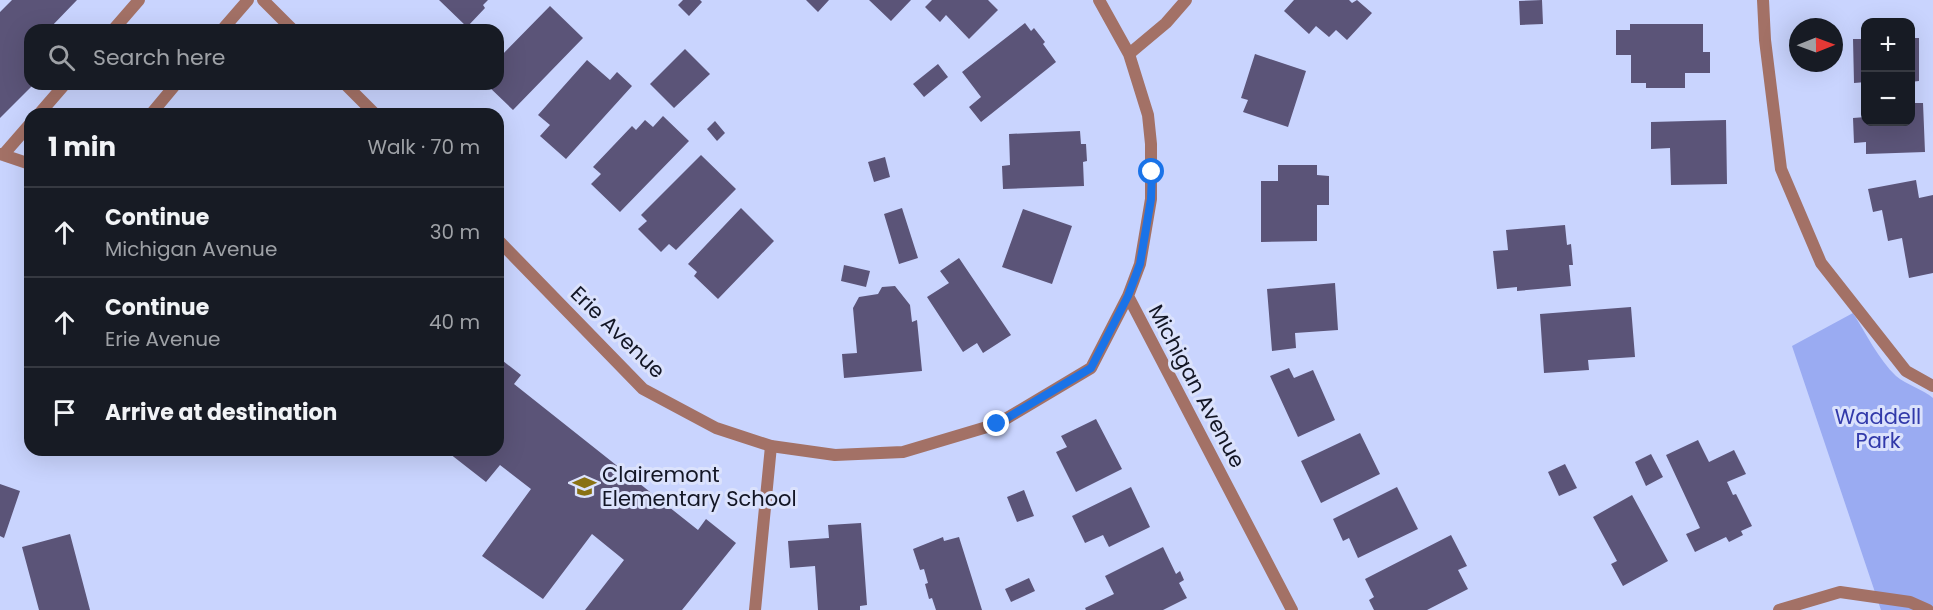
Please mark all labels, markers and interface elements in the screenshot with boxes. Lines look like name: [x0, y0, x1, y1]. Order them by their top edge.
north arrow: [1789, 18, 1843, 72]
map controls: [1861, 18, 1915, 126]
button: +: [1861, 18, 1915, 72]
search box: [24, 24, 504, 90]
icon: search: [45, 41, 78, 74]
text: Search here: [93, 42, 226, 73]
button: −: [1861, 72, 1915, 126]
text: 1 min: [48, 129, 116, 165]
text: Walk · 70 m: [367, 133, 480, 161]
route start: [1138, 158, 1164, 184]
text: Continue: [105, 202, 209, 233]
icon: ahead: [48, 216, 81, 249]
text: 30 m: [430, 218, 480, 246]
text: Michigan Avenue: [105, 235, 277, 263]
street label: Erie Avenue: [564, 279, 672, 385]
text: Continue: [105, 292, 209, 323]
street label: Michigan Avenue: [1142, 299, 1252, 473]
icon: ahead: [48, 306, 81, 339]
text: 40 m: [429, 308, 480, 336]
text: Erie Avenue: [105, 325, 220, 353]
icon: arrive: [48, 396, 81, 429]
text: Arrive at destination: [105, 397, 337, 428]
park label: Waddell Park: [1835, 402, 1921, 455]
route end: [983, 410, 1009, 436]
place label: Clairemont Elementary School: [602, 460, 797, 513]
school or university icon: Clairemont Elementary School: [571, 473, 597, 499]

